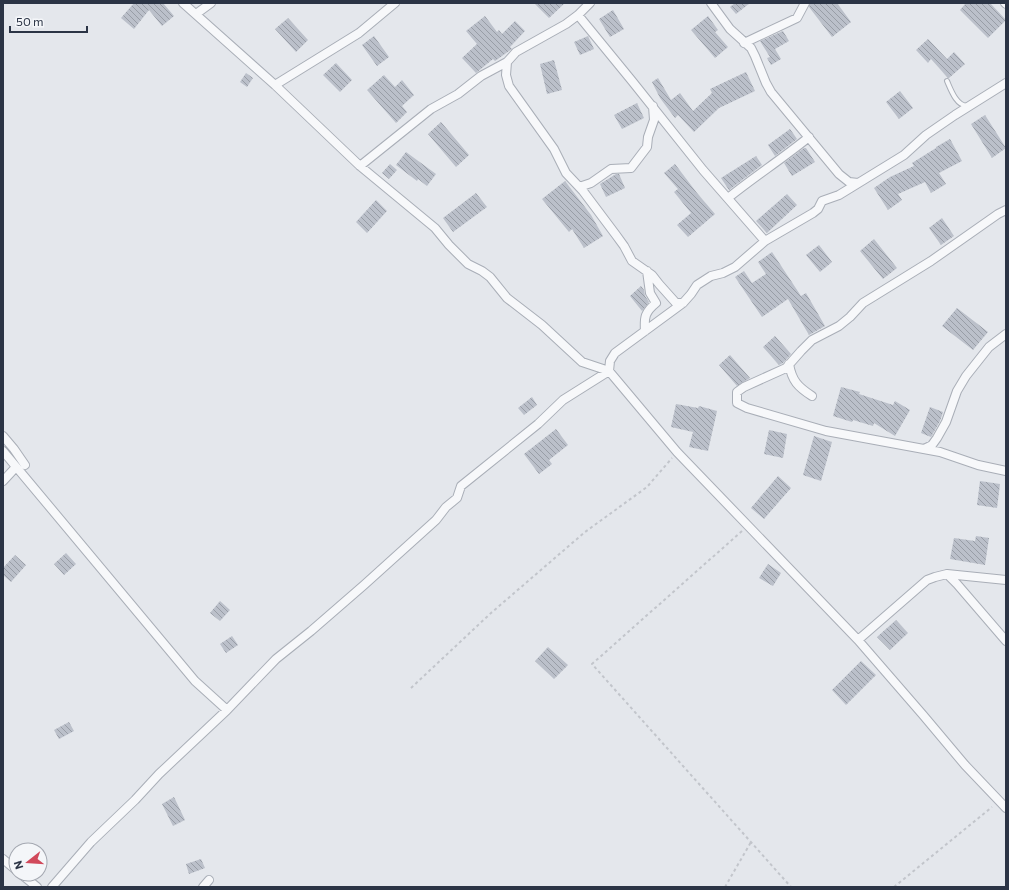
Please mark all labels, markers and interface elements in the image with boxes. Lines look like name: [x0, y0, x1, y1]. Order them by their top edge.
scale bar: [10, 8, 87, 34]
text: 50 m: [16, 14, 44, 28]
north arrow: [8, 842, 48, 882]
text: N: [11, 859, 25, 871]

